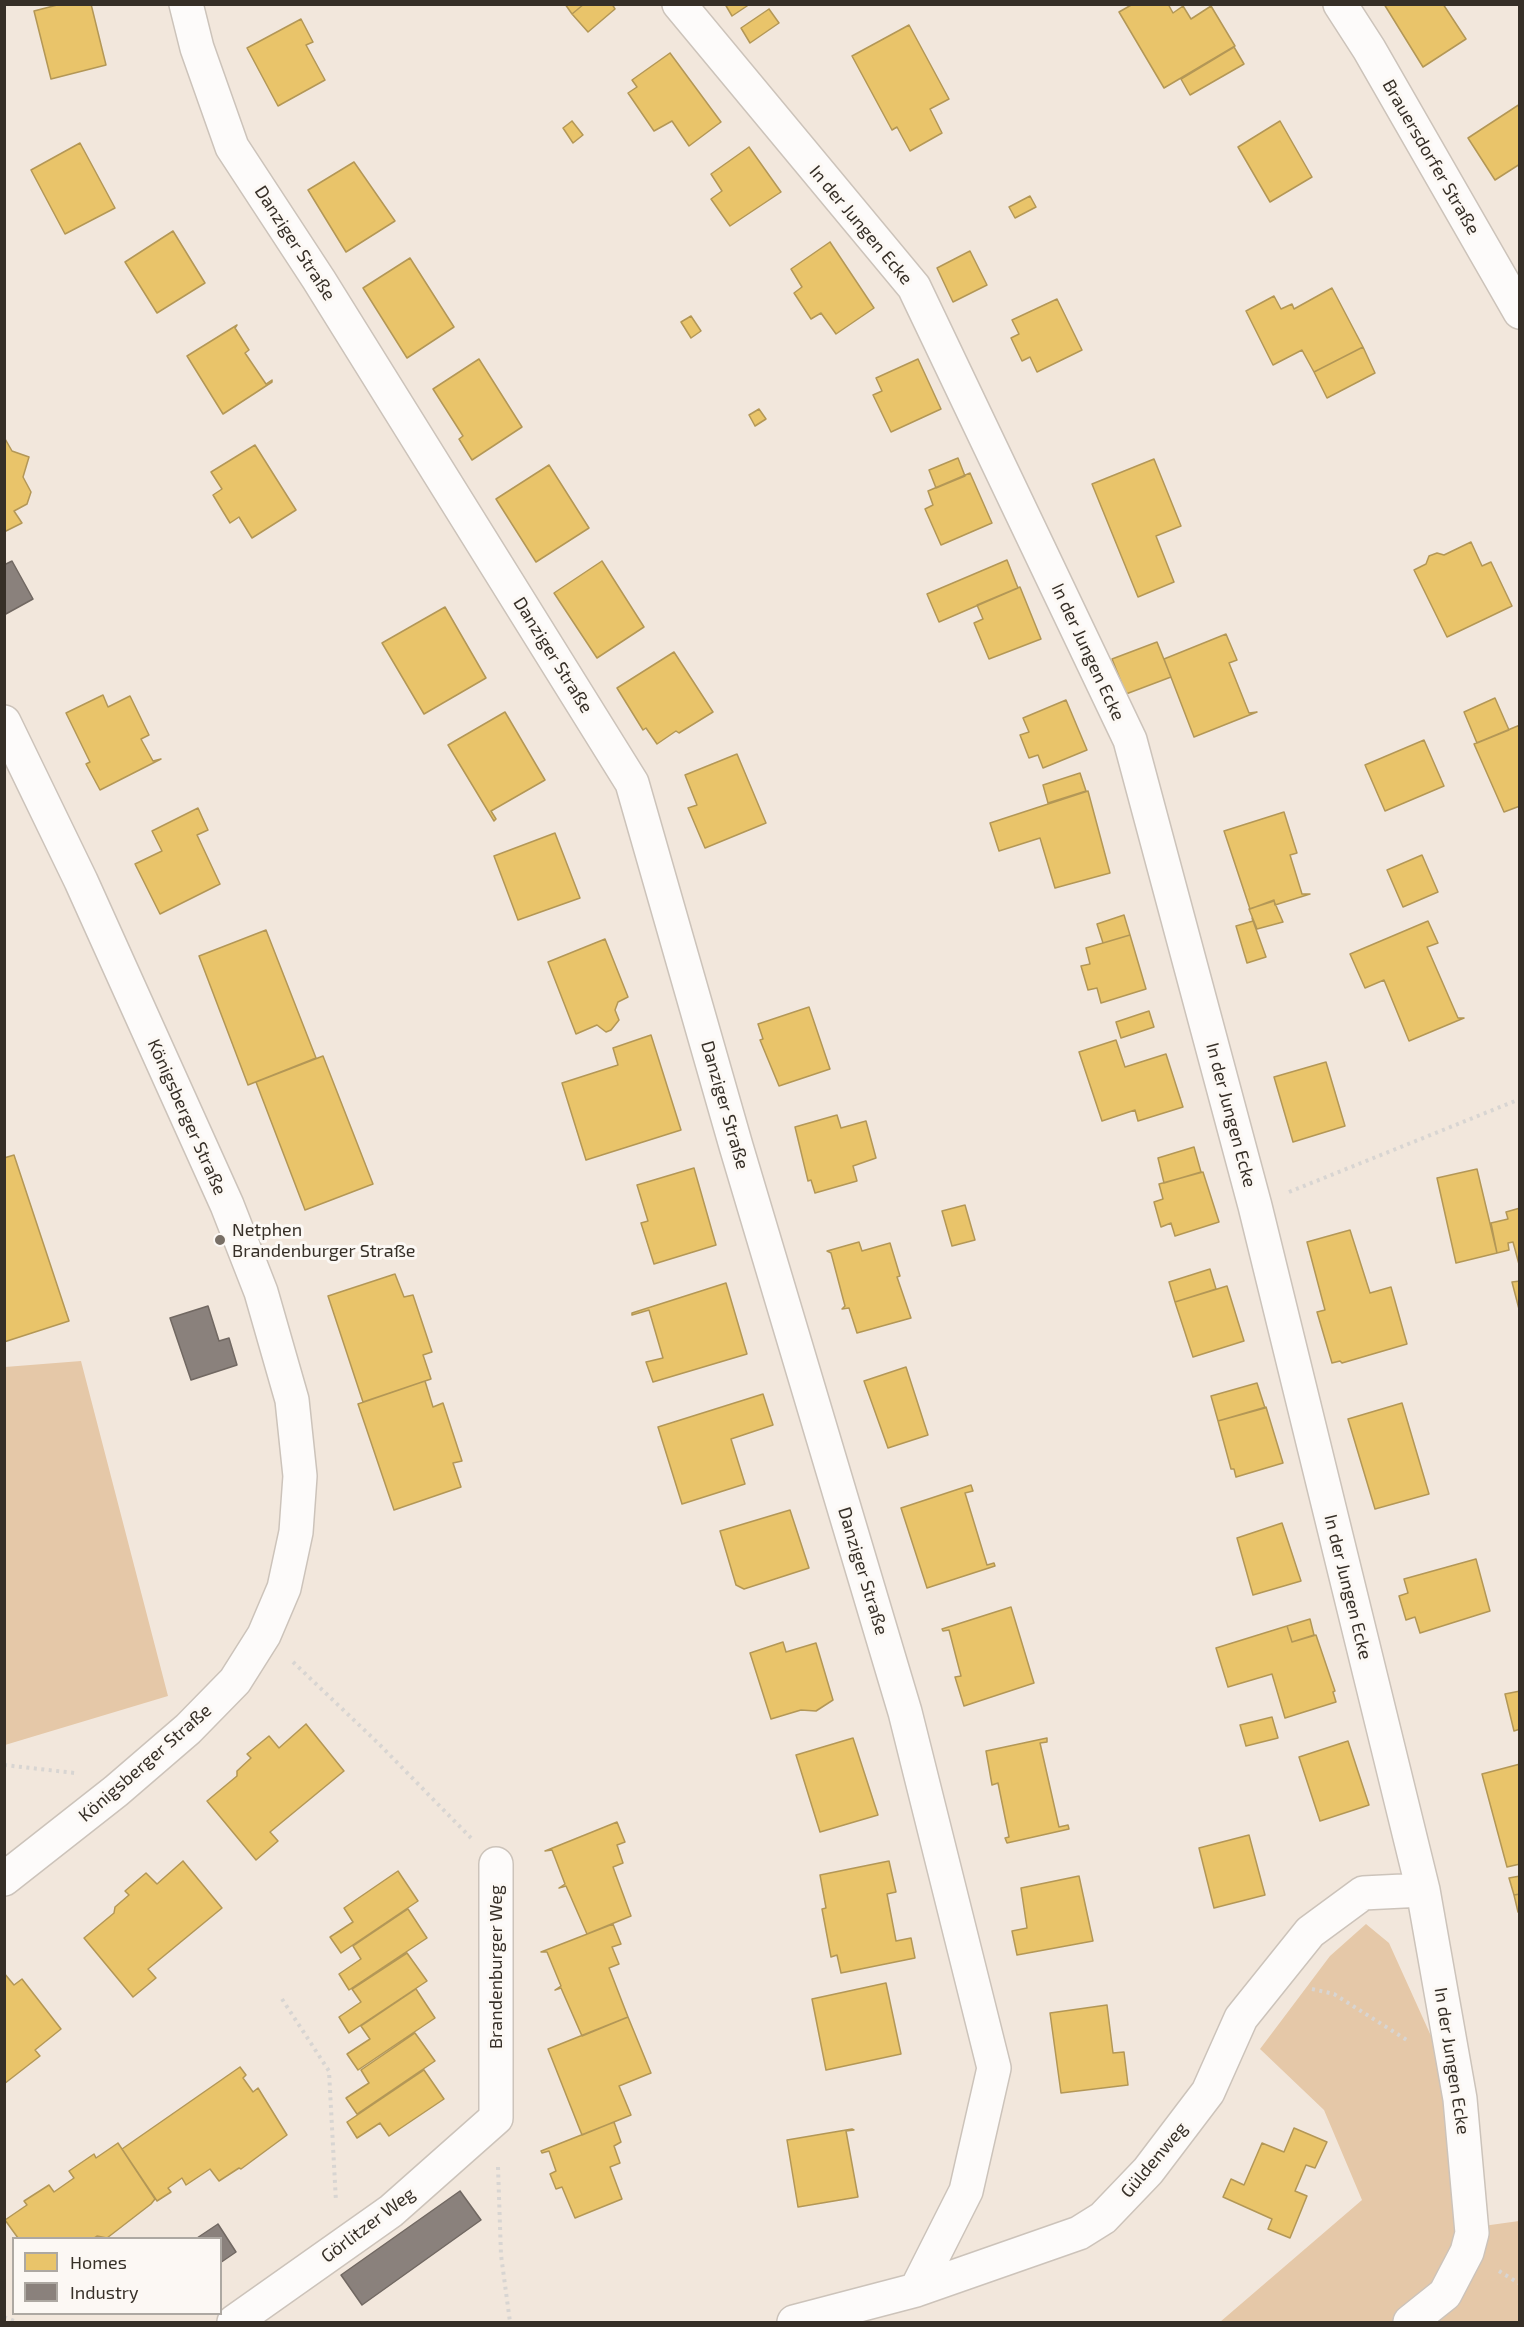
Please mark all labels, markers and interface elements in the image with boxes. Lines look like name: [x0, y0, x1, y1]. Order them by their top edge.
street label: Brauersdorfer Straße: [1378, 76, 1484, 238]
street label: In der Jungen Ecke: [805, 161, 917, 289]
street label: Danziger Straße: [250, 182, 340, 304]
street label: In der Jungen Ecke: [1047, 580, 1129, 724]
street label: Danziger Straße: [509, 593, 597, 717]
street label: Königsberger Straße: [143, 1036, 231, 1198]
street label: Danziger Straße: [696, 1038, 754, 1172]
street label: In der Jungen Ecke: [1201, 1040, 1261, 1190]
place label: Netphen Brandenburger Straße: [232, 1219, 415, 1262]
marker: Netphen Brandenburger Straße: [213, 1233, 227, 1247]
street label: Danziger Straße: [833, 1504, 893, 1638]
street label: In der Jungen Ecke: [1320, 1512, 1376, 1662]
street label: Königsberger Straße: [74, 1700, 216, 1826]
street label: Brandenburger Weg: [485, 1885, 507, 2049]
street label: In der Jungen Ecke: [1430, 1986, 1474, 2136]
street label: Güldenweg: [1116, 2118, 1192, 2202]
street label: Görlitzer Weg: [317, 2183, 419, 2267]
legend: [12, 2237, 222, 2315]
text: Homes: [70, 2251, 127, 2273]
text: Industry: [70, 2281, 139, 2303]

